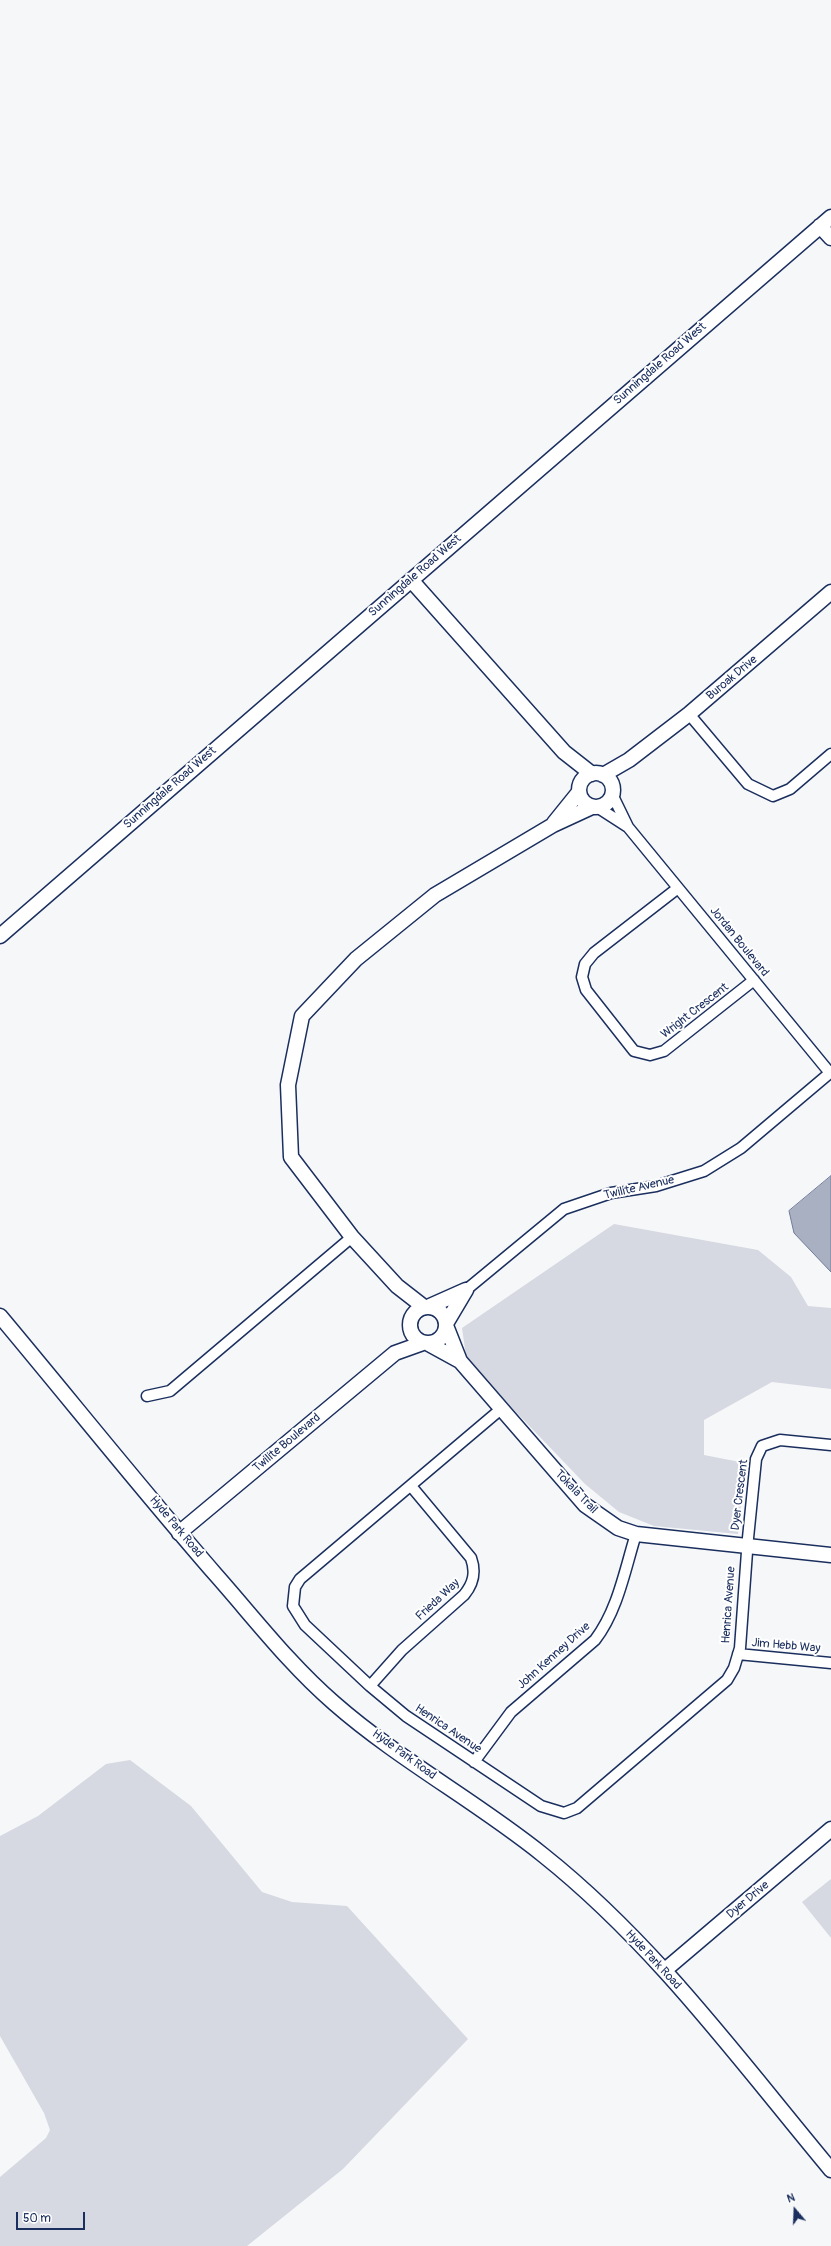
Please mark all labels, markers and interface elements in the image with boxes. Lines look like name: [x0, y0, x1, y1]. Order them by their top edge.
street label: Sunningdale Road West: [611, 320, 709, 408]
street label: Sunningdale Road West: [366, 532, 464, 620]
street label: Buroak Drive: [704, 653, 760, 703]
street label: Sunningdale Road West: [121, 744, 219, 832]
street label: Jordan Boulevard: [706, 904, 772, 980]
street label: Wright Crescent: [658, 980, 732, 1042]
street label: Twilite Avenue: [602, 1173, 676, 1203]
street label: Twilite Boulevard: [250, 1411, 324, 1475]
street label: Dyer Crescent: [729, 1459, 751, 1531]
street label: Tokala Trail: [552, 1467, 600, 1517]
street label: Hyde Park Road: [146, 1493, 206, 1561]
street label: Henrica Avenue: [719, 1566, 739, 1644]
street label: Frieda Way: [413, 1576, 463, 1624]
street label: John Kenney Drive: [515, 1620, 593, 1692]
street label: Jim Hebb Way: [751, 1636, 821, 1656]
street label: Henrica Avenue: [412, 1701, 484, 1757]
street label: Hyde Park Road: [369, 1727, 439, 1783]
street label: Dyer Drive: [724, 1878, 772, 1922]
street label: Hyde Park Road: [622, 1927, 684, 1993]
north arrow: [775, 2190, 815, 2230]
text: N: [785, 2191, 797, 2206]
scale bar: [18, 2204, 87, 2230]
text: 50 m: [23, 2211, 51, 2226]

